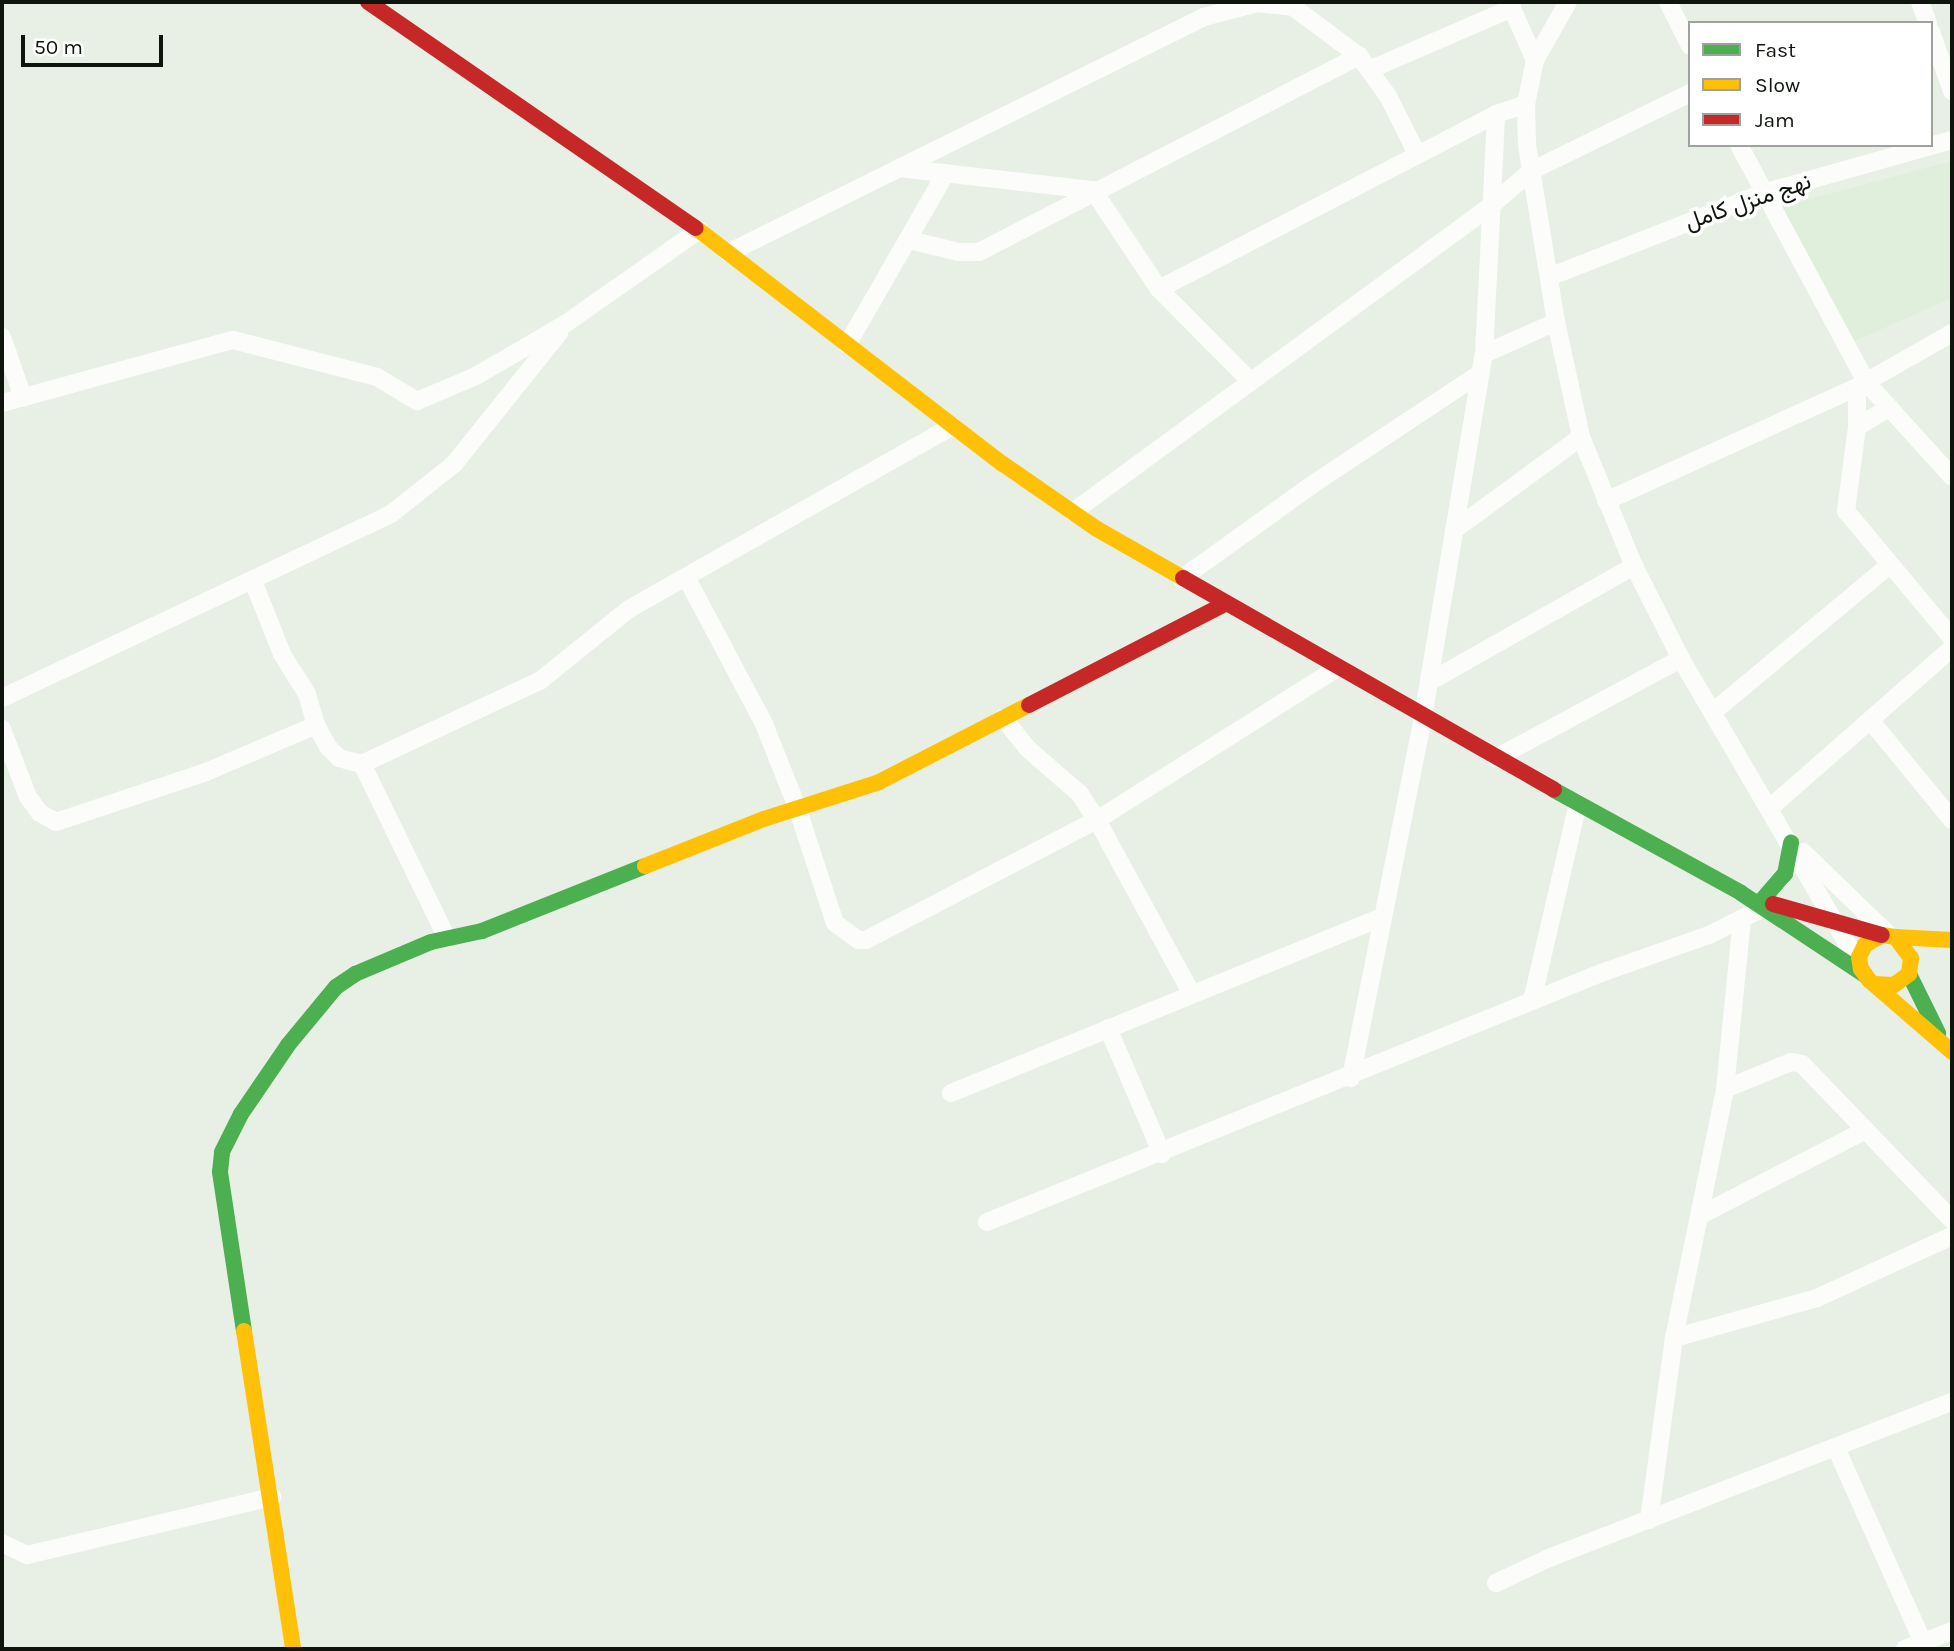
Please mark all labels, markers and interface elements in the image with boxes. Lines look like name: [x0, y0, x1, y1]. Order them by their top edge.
scale bar: [24, 21, 166, 65]
legend: [1688, 21, 1933, 147]
text: 50 m: [34, 35, 83, 59]
text: Fast: [1755, 38, 1796, 62]
text: Slow: [1755, 73, 1800, 97]
text: Jam: [1755, 108, 1795, 132]
street label: نهج منزل كامل: [1681, 168, 1815, 236]

